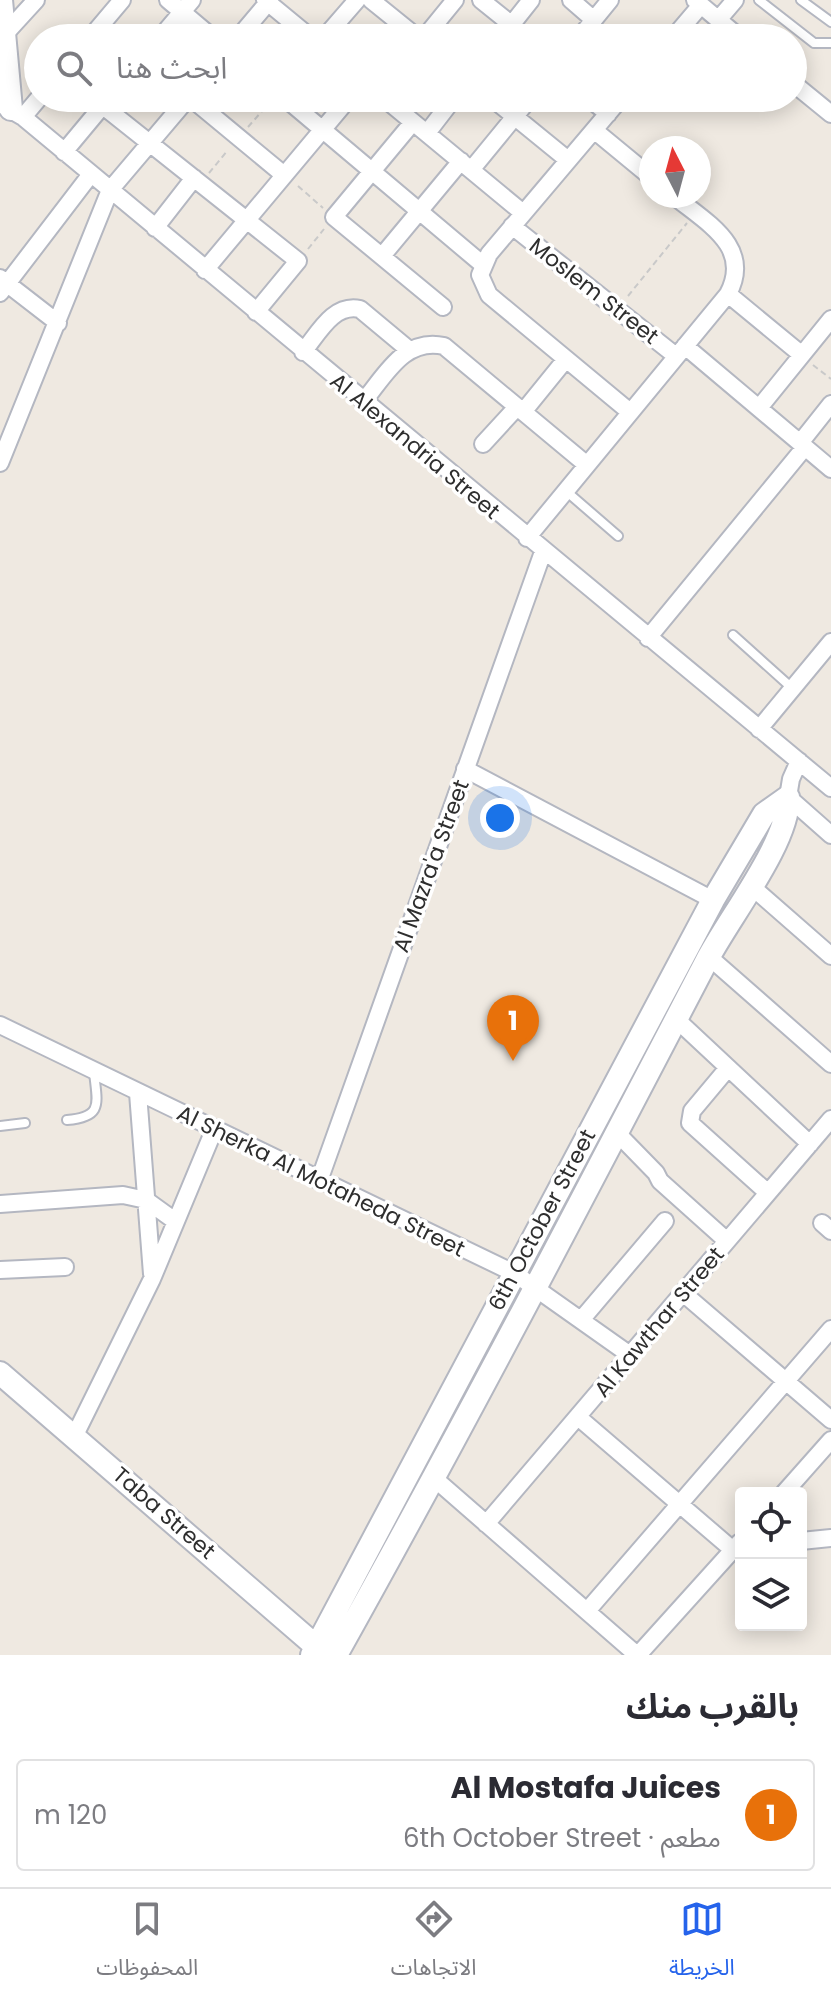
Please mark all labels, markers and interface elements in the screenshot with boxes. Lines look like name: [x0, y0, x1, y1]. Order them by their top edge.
search box: [24, 24, 807, 112]
icon: search: [52, 46, 96, 90]
text: ابحث هنا: [116, 46, 227, 89]
north arrow: [639, 136, 711, 208]
street label: Moslem Street: [523, 231, 665, 351]
street label: Al Alexandria Street: [323, 366, 507, 526]
street label: Al Mazra'a Street: [385, 775, 477, 957]
your location: [480, 798, 520, 838]
pin: 1: [487, 995, 539, 1061]
street label: Al Sherka Al Motaheda Street: [172, 1098, 470, 1264]
street label: 6th October Street: [481, 1124, 603, 1316]
street label: Al Kawthar Street: [587, 1240, 731, 1404]
street label: Taba Street: [106, 1460, 222, 1566]
map controls: [735, 1487, 807, 1631]
button: locate: [735, 1487, 807, 1559]
button: layers: [735, 1559, 807, 1631]
text: بالقرب منك: [626, 1682, 799, 1730]
text: Al Mostafa Juices: [450, 1766, 721, 1809]
text: 120 m: [34, 1797, 107, 1833]
text: 1: [766, 1797, 776, 1833]
text: مطعم · 6th October Street: [403, 1820, 721, 1856]
tab: المحفوظات: [96, 1897, 198, 1991]
tab: الاتجاهات: [391, 1897, 477, 1991]
tab: الخريطة: [669, 1897, 735, 1991]

